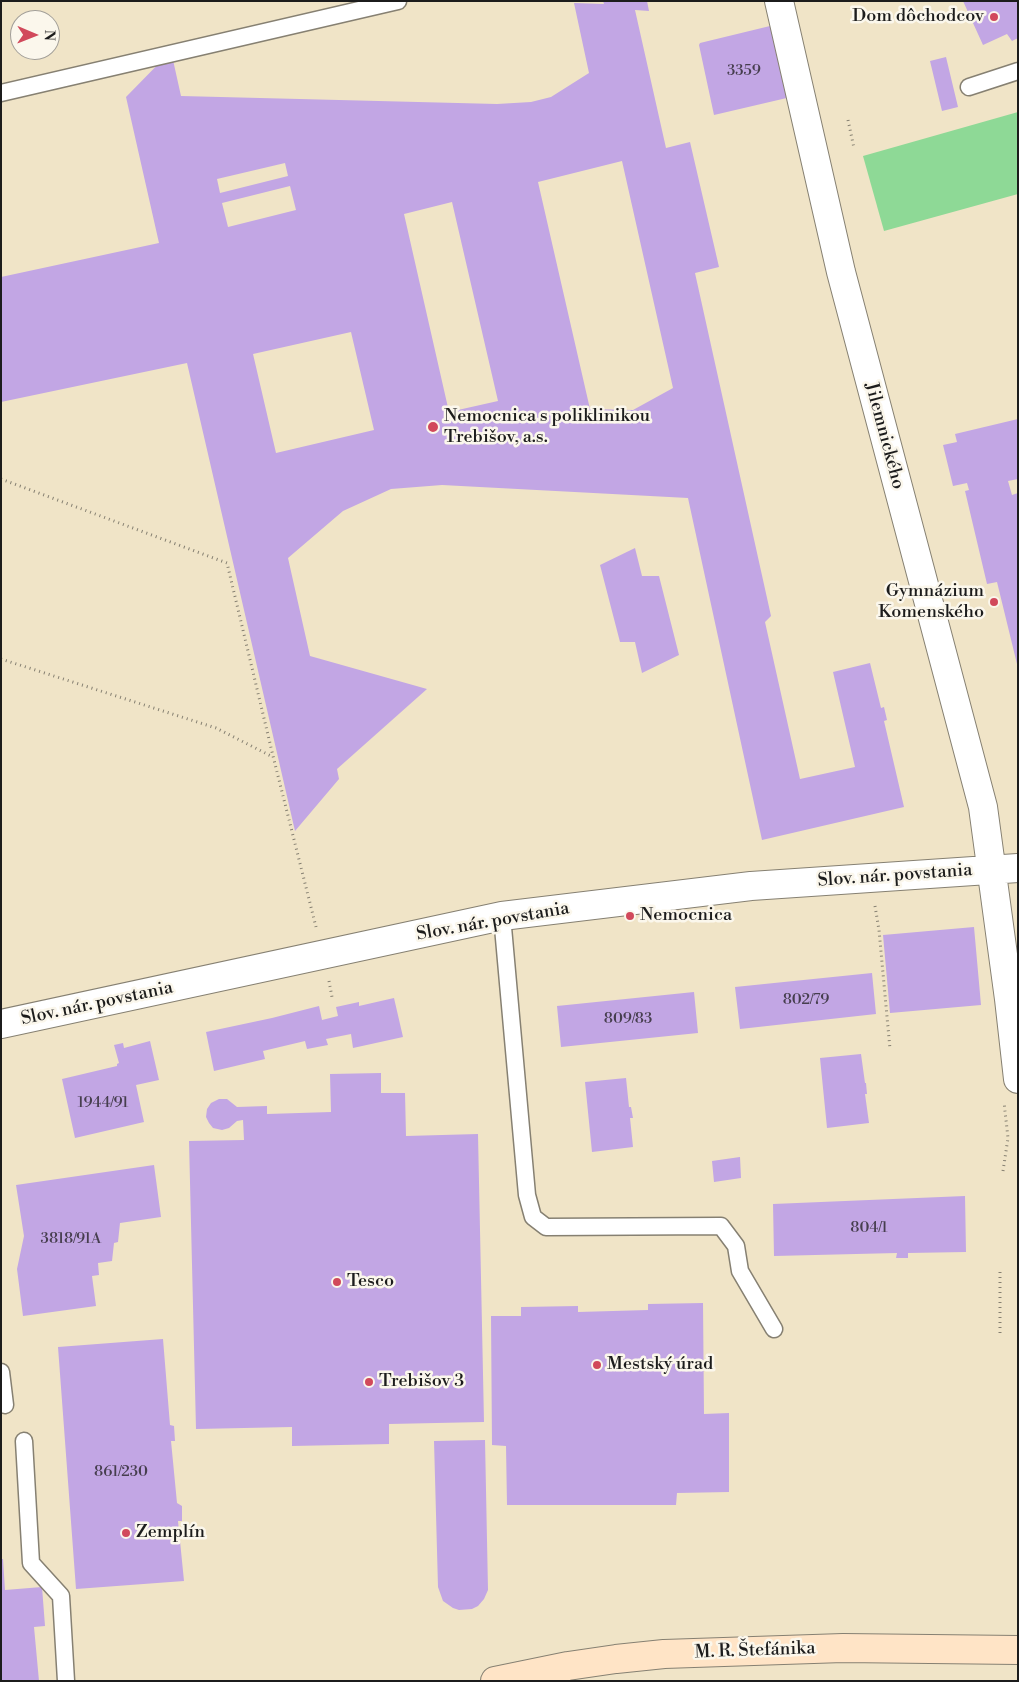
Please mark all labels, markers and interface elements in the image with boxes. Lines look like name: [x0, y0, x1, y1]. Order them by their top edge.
place label: Dom dôchodcov: [852, 6, 984, 28]
north arrow: [10, 10, 60, 60]
marker: Dom dôchodcov: [988, 11, 1000, 23]
text: N: [40, 30, 58, 41]
house number: 3359: [727, 62, 761, 80]
street label: Jilemnického: [859, 380, 909, 492]
place label: Nemocnica s poliklinikou Trebišov, a.s.: [444, 406, 650, 448]
marker: Nemocnica s poliklinikou Trebišov, a.s.: [426, 420, 440, 434]
place label: Gymnázium Komenského: [878, 581, 984, 624]
marker: Gymnázium Komenského: [988, 596, 1000, 608]
street label: Slov. nár. povstania: [817, 860, 973, 892]
street label: Slov. nár. povstania: [415, 898, 571, 946]
place label: Nemocnica: [640, 905, 732, 927]
marker: Nemocnica: [624, 910, 636, 922]
street label: Slov. nár. povstania: [19, 977, 175, 1031]
house number: 802/79: [783, 991, 829, 1009]
house number: 809/83: [604, 1010, 652, 1028]
house number: 1944/91: [77, 1094, 129, 1112]
house number: 804/1: [850, 1219, 888, 1237]
house number: 3818/91A: [41, 1230, 101, 1248]
place label: Tesco: [347, 1271, 394, 1293]
marker: Tesco: [331, 1276, 343, 1288]
place label: Mestský úrad: [607, 1354, 713, 1376]
marker: Mestský úrad: [591, 1359, 603, 1371]
place label: Trebišov 3: [379, 1371, 464, 1393]
marker: Trebišov 3: [363, 1376, 375, 1388]
house number: 861/230: [94, 1463, 148, 1481]
place label: Zemplín: [136, 1522, 205, 1544]
marker: Zemplín: [120, 1527, 132, 1539]
street label: M. R. Štefánika: [694, 1638, 816, 1664]

